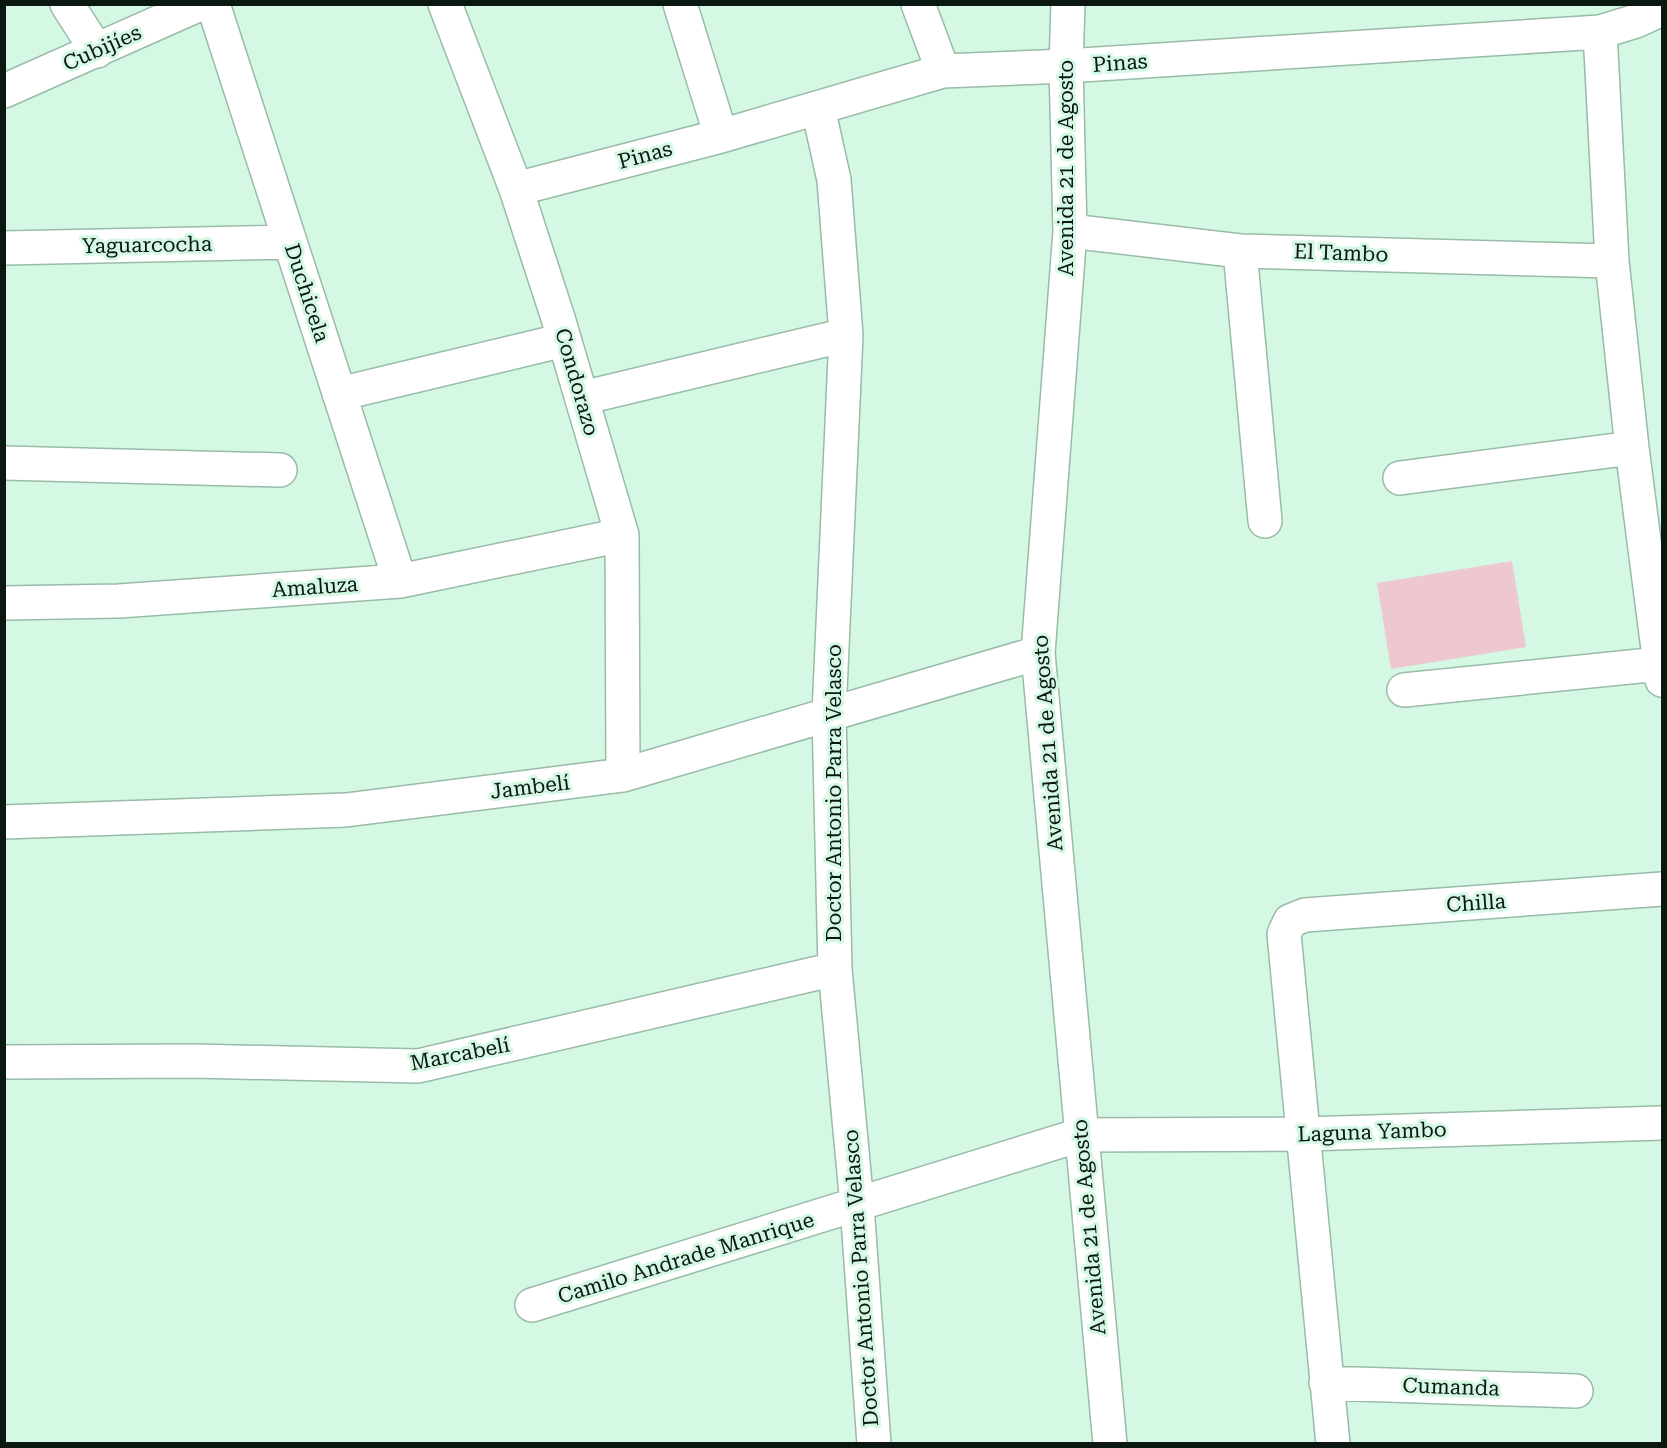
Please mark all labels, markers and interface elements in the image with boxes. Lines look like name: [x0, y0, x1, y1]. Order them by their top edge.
street label: Cubijíes: [59, 20, 145, 76]
street label: Pinas: [1092, 49, 1148, 77]
street label: Avenida 21 de Agosto: [1054, 60, 1078, 276]
street label: Pinas: [615, 136, 675, 174]
street label: Yaguarcocha: [82, 232, 213, 258]
street label: El Tambo: [1293, 239, 1389, 267]
street label: Duchicela: [280, 241, 334, 346]
street label: Condorazo: [550, 326, 604, 438]
street label: Amaluza: [271, 572, 359, 602]
street label: Avenida 21 de Agosto: [1028, 634, 1068, 852]
street label: Doctor Antonio Parra Velasco: [822, 644, 846, 942]
street label: Jambelí: [489, 770, 571, 804]
street label: Chilla: [1445, 889, 1507, 917]
street label: Marcabelí: [408, 1033, 512, 1075]
street label: Laguna Yambo: [1297, 1117, 1447, 1147]
street label: Avenida 21 de Agosto: [1068, 1118, 1110, 1336]
street label: Doctor Antonio Parra Velasco: [839, 1129, 883, 1427]
street label: Camilo Andrade Manrique: [555, 1208, 817, 1308]
street label: Cumanda: [1402, 1373, 1501, 1401]

